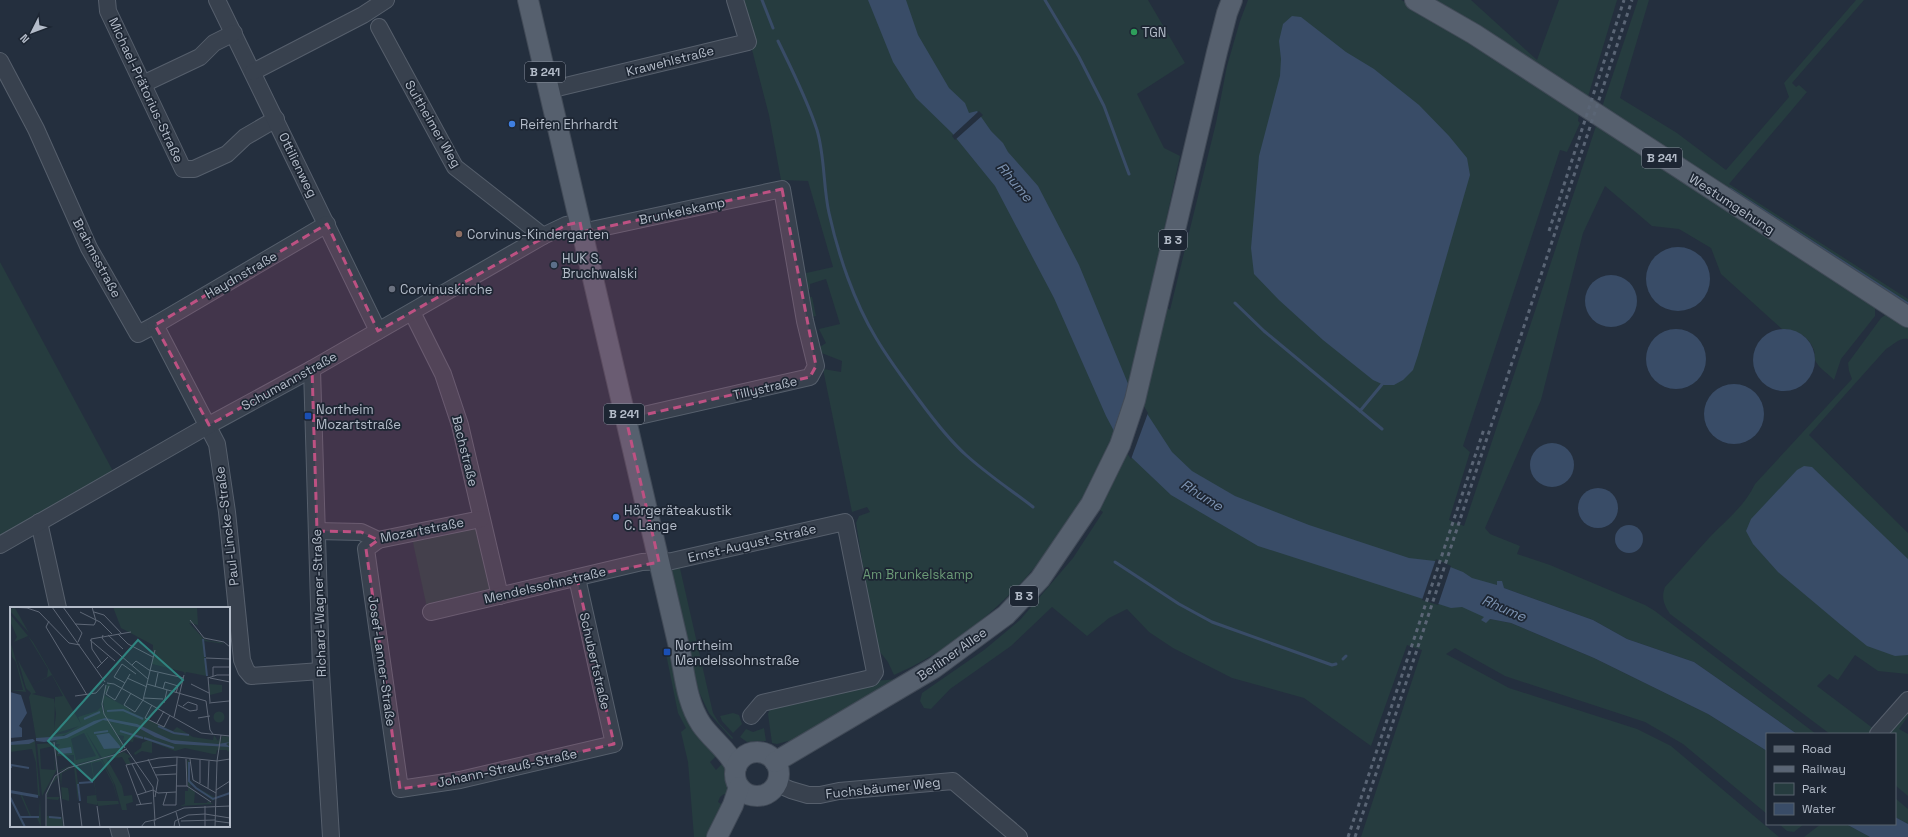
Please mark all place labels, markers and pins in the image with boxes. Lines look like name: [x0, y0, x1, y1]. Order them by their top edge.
place label: TGN: [1142, 24, 1166, 41]
marker: TGN: [1129, 27, 1139, 37]
place label: Reifen Ehrhardt: [520, 116, 618, 133]
marker: Reifen Ehrhardt: [507, 119, 517, 129]
place label: Corvinus-Kindergarten: [467, 226, 609, 243]
marker: Corvinus-Kindergarten: [454, 229, 464, 239]
place label: HUK S. Bruchwalski: [562, 250, 637, 282]
marker: HUK S. Bruchwalski: [549, 260, 559, 270]
place label: Corvinuskirche: [400, 281, 492, 298]
marker: Corvinuskirche: [387, 284, 397, 294]
place label: Northeim Mozartstraße: [316, 401, 401, 433]
marker: Northeim Mozartstraße: [303, 411, 313, 421]
place label: Hörgeräteakustik C. Lange: [624, 502, 732, 534]
marker: Hörgeräteakustik C. Lange: [611, 512, 621, 522]
place label: Northeim Mendelssohnstraße: [675, 637, 800, 669]
marker: Northeim Mendelssohnstraße: [662, 647, 672, 657]

